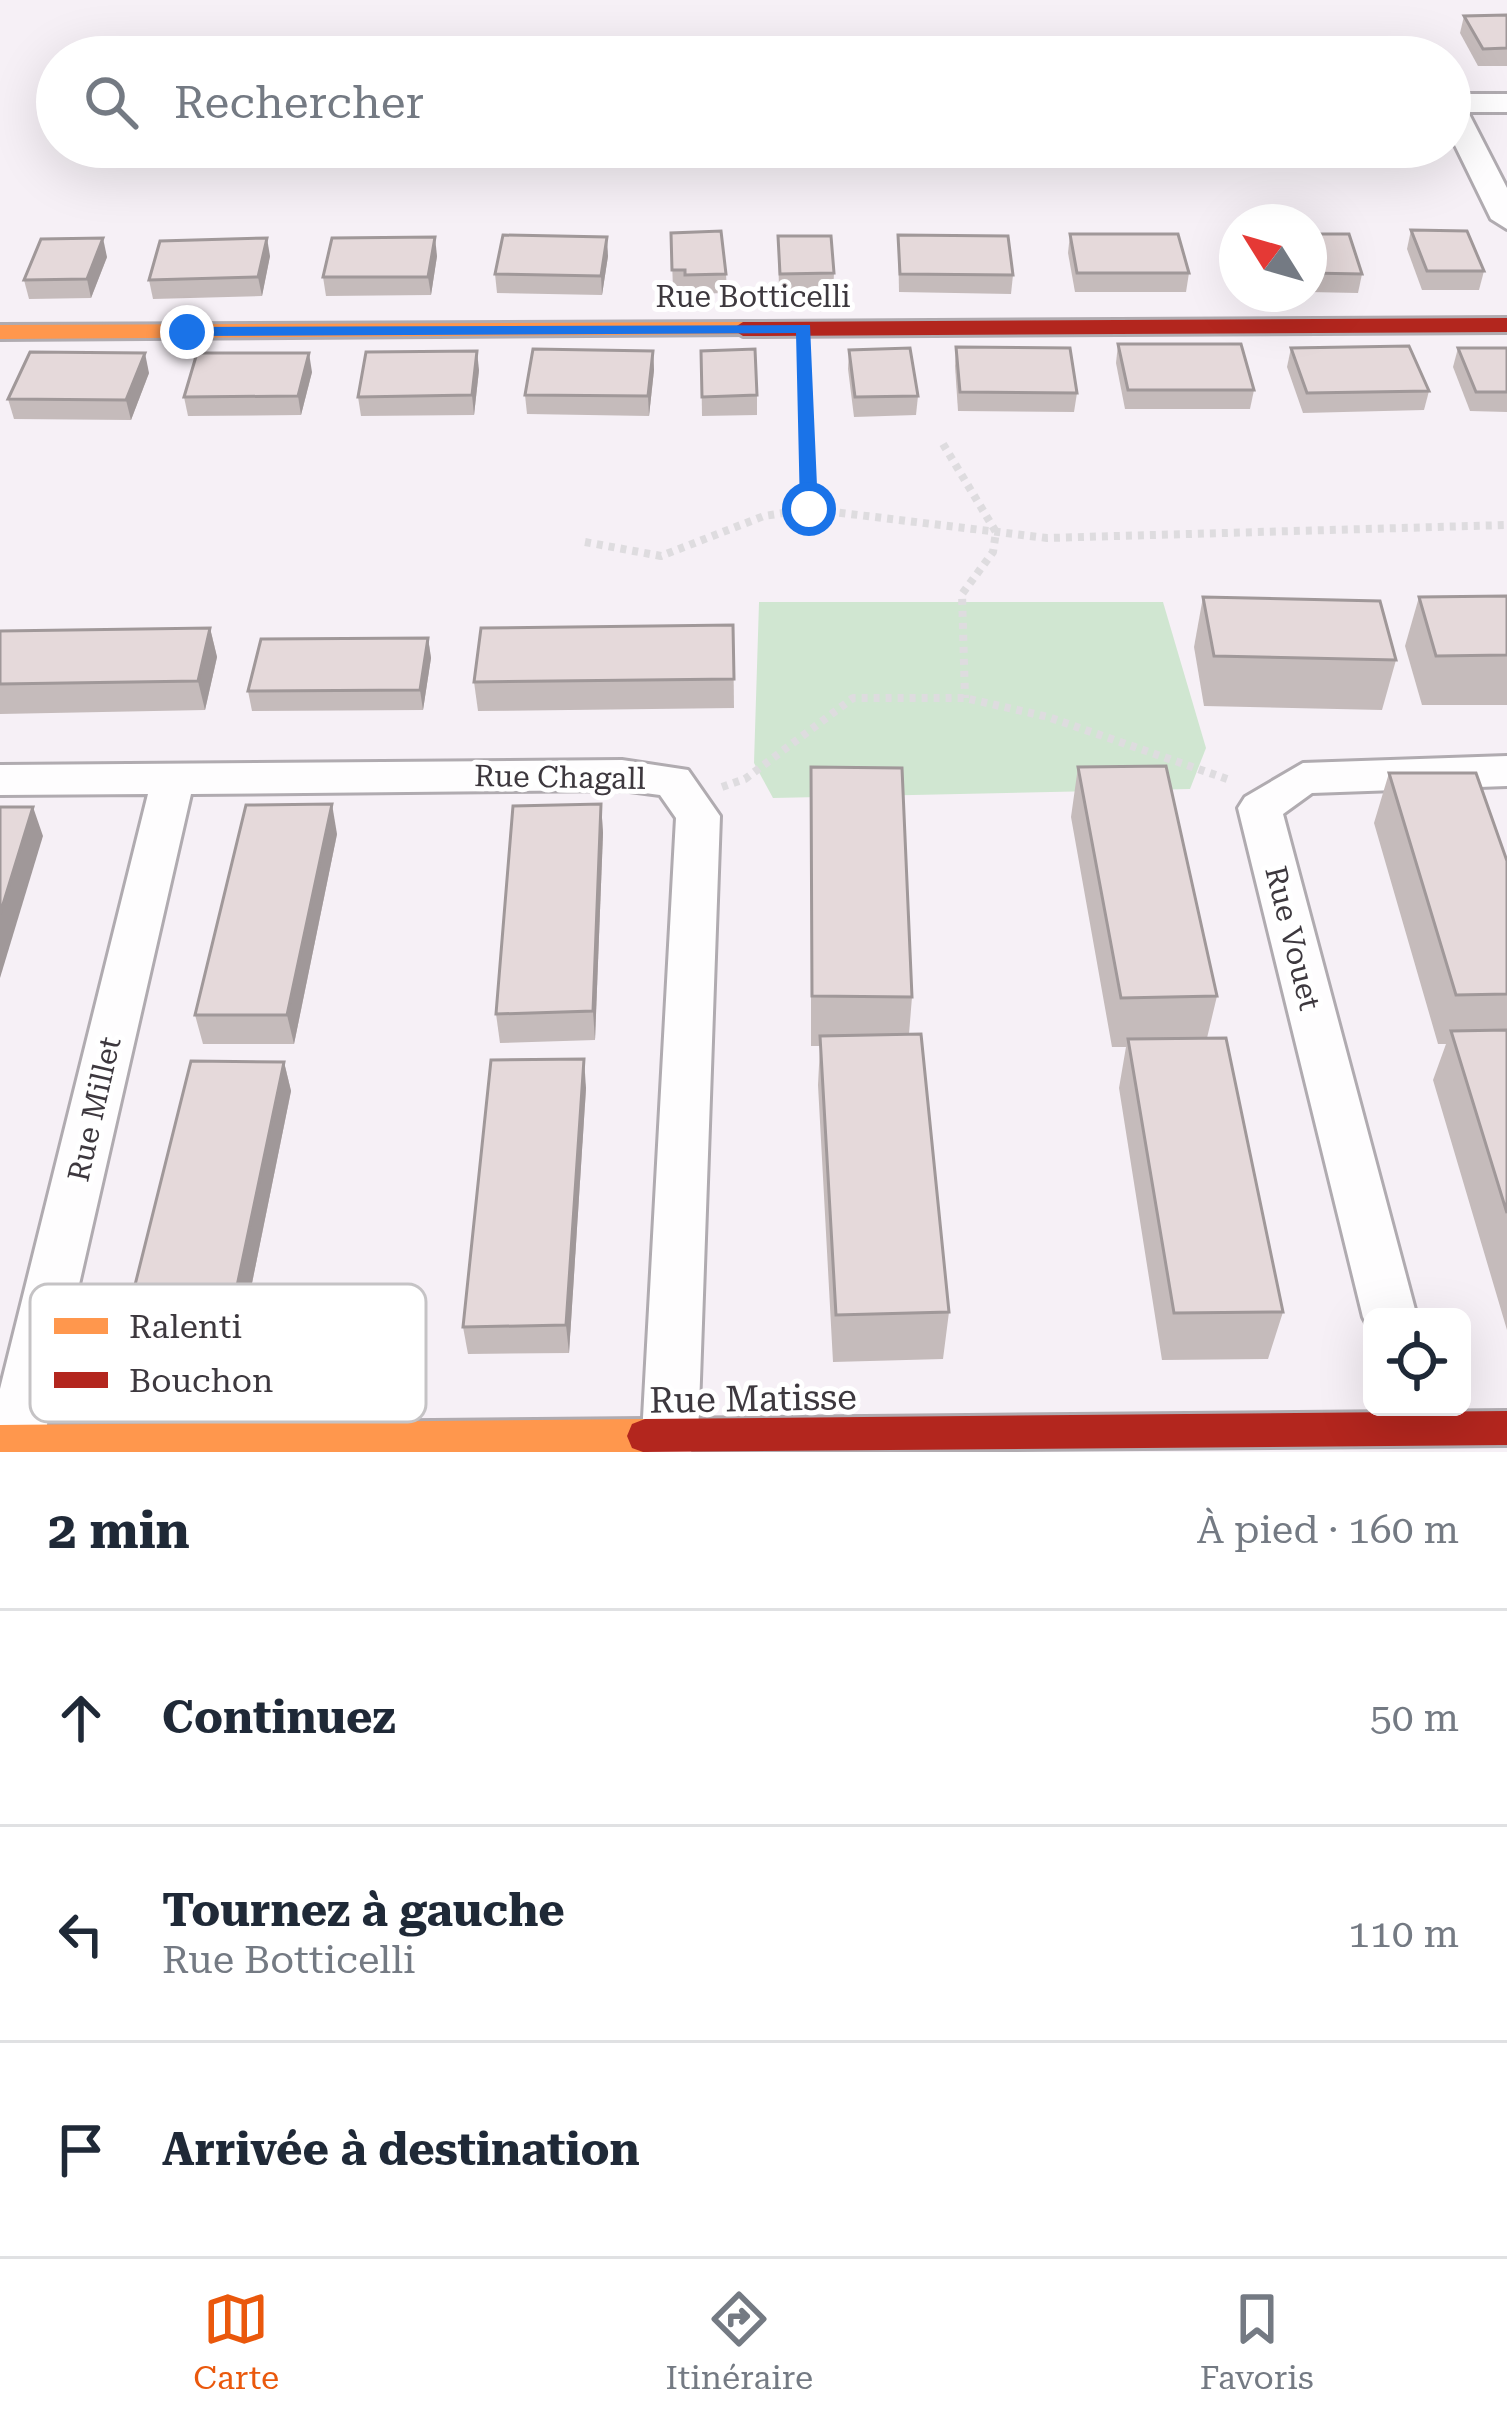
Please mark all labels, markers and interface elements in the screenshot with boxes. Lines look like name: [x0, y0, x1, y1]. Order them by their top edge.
search box: [36, 36, 1471, 168]
icon: search: [78, 69, 144, 135]
text: Rechercher: [174, 76, 424, 129]
north arrow: [1219, 204, 1327, 312]
street label: Rue Botticelli: [656, 279, 850, 314]
route end: [160, 305, 214, 359]
route start: [782, 482, 836, 536]
street label: Rue Chagall: [474, 758, 646, 796]
street label: Rue Vouet: [1258, 862, 1328, 1014]
street label: Rue Millet: [60, 1033, 128, 1185]
legend: [30, 1284, 426, 1422]
text: Ralenti: [129, 1307, 242, 1346]
map controls: [1363, 1308, 1471, 1416]
button: locate: [1363, 1308, 1471, 1416]
text: Bouchon: [129, 1361, 273, 1400]
street label: Rue Matisse: [649, 1376, 857, 1422]
text: 2 min: [48, 1501, 190, 1560]
text: À pied · 160 m: [1197, 1507, 1459, 1553]
icon: ahead: [48, 1685, 114, 1751]
text: Continuez: [162, 1691, 396, 1744]
text: 50 m: [1370, 1695, 1459, 1741]
text: Tournez à gauche: [162, 1884, 565, 1937]
icon: left: [48, 1901, 114, 1967]
text: 110 m: [1348, 1911, 1459, 1957]
text: Rue Botticelli: [162, 1937, 415, 1983]
icon: arrive: [48, 2117, 114, 2183]
text: Arrivée à destination: [162, 2123, 640, 2176]
tab: Carte: [193, 2286, 279, 2397]
tab: Itinéraire: [666, 2286, 813, 2397]
tab: Favoris: [1200, 2286, 1314, 2397]

